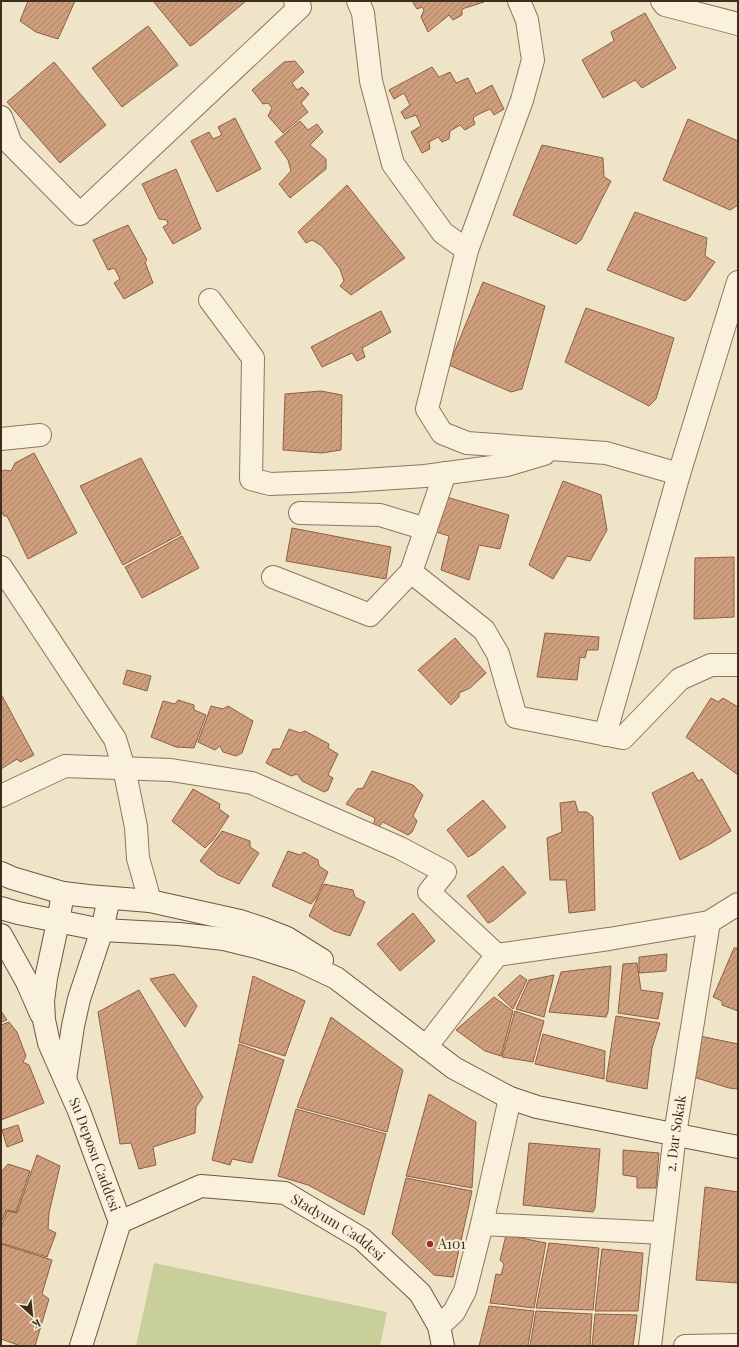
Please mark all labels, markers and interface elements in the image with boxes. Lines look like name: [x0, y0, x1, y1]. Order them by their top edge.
street label: 2. Dar Sokak: [661, 1093, 690, 1173]
street label: Su Deposu Caddesi: [65, 1094, 125, 1214]
street label: Stadyum Caddesi: [288, 1189, 389, 1265]
place label: A101: [437, 1234, 466, 1253]
marker: A101: [425, 1239, 435, 1249]
north arrow: [12, 1295, 52, 1335]
text: K: [30, 1316, 44, 1333]

